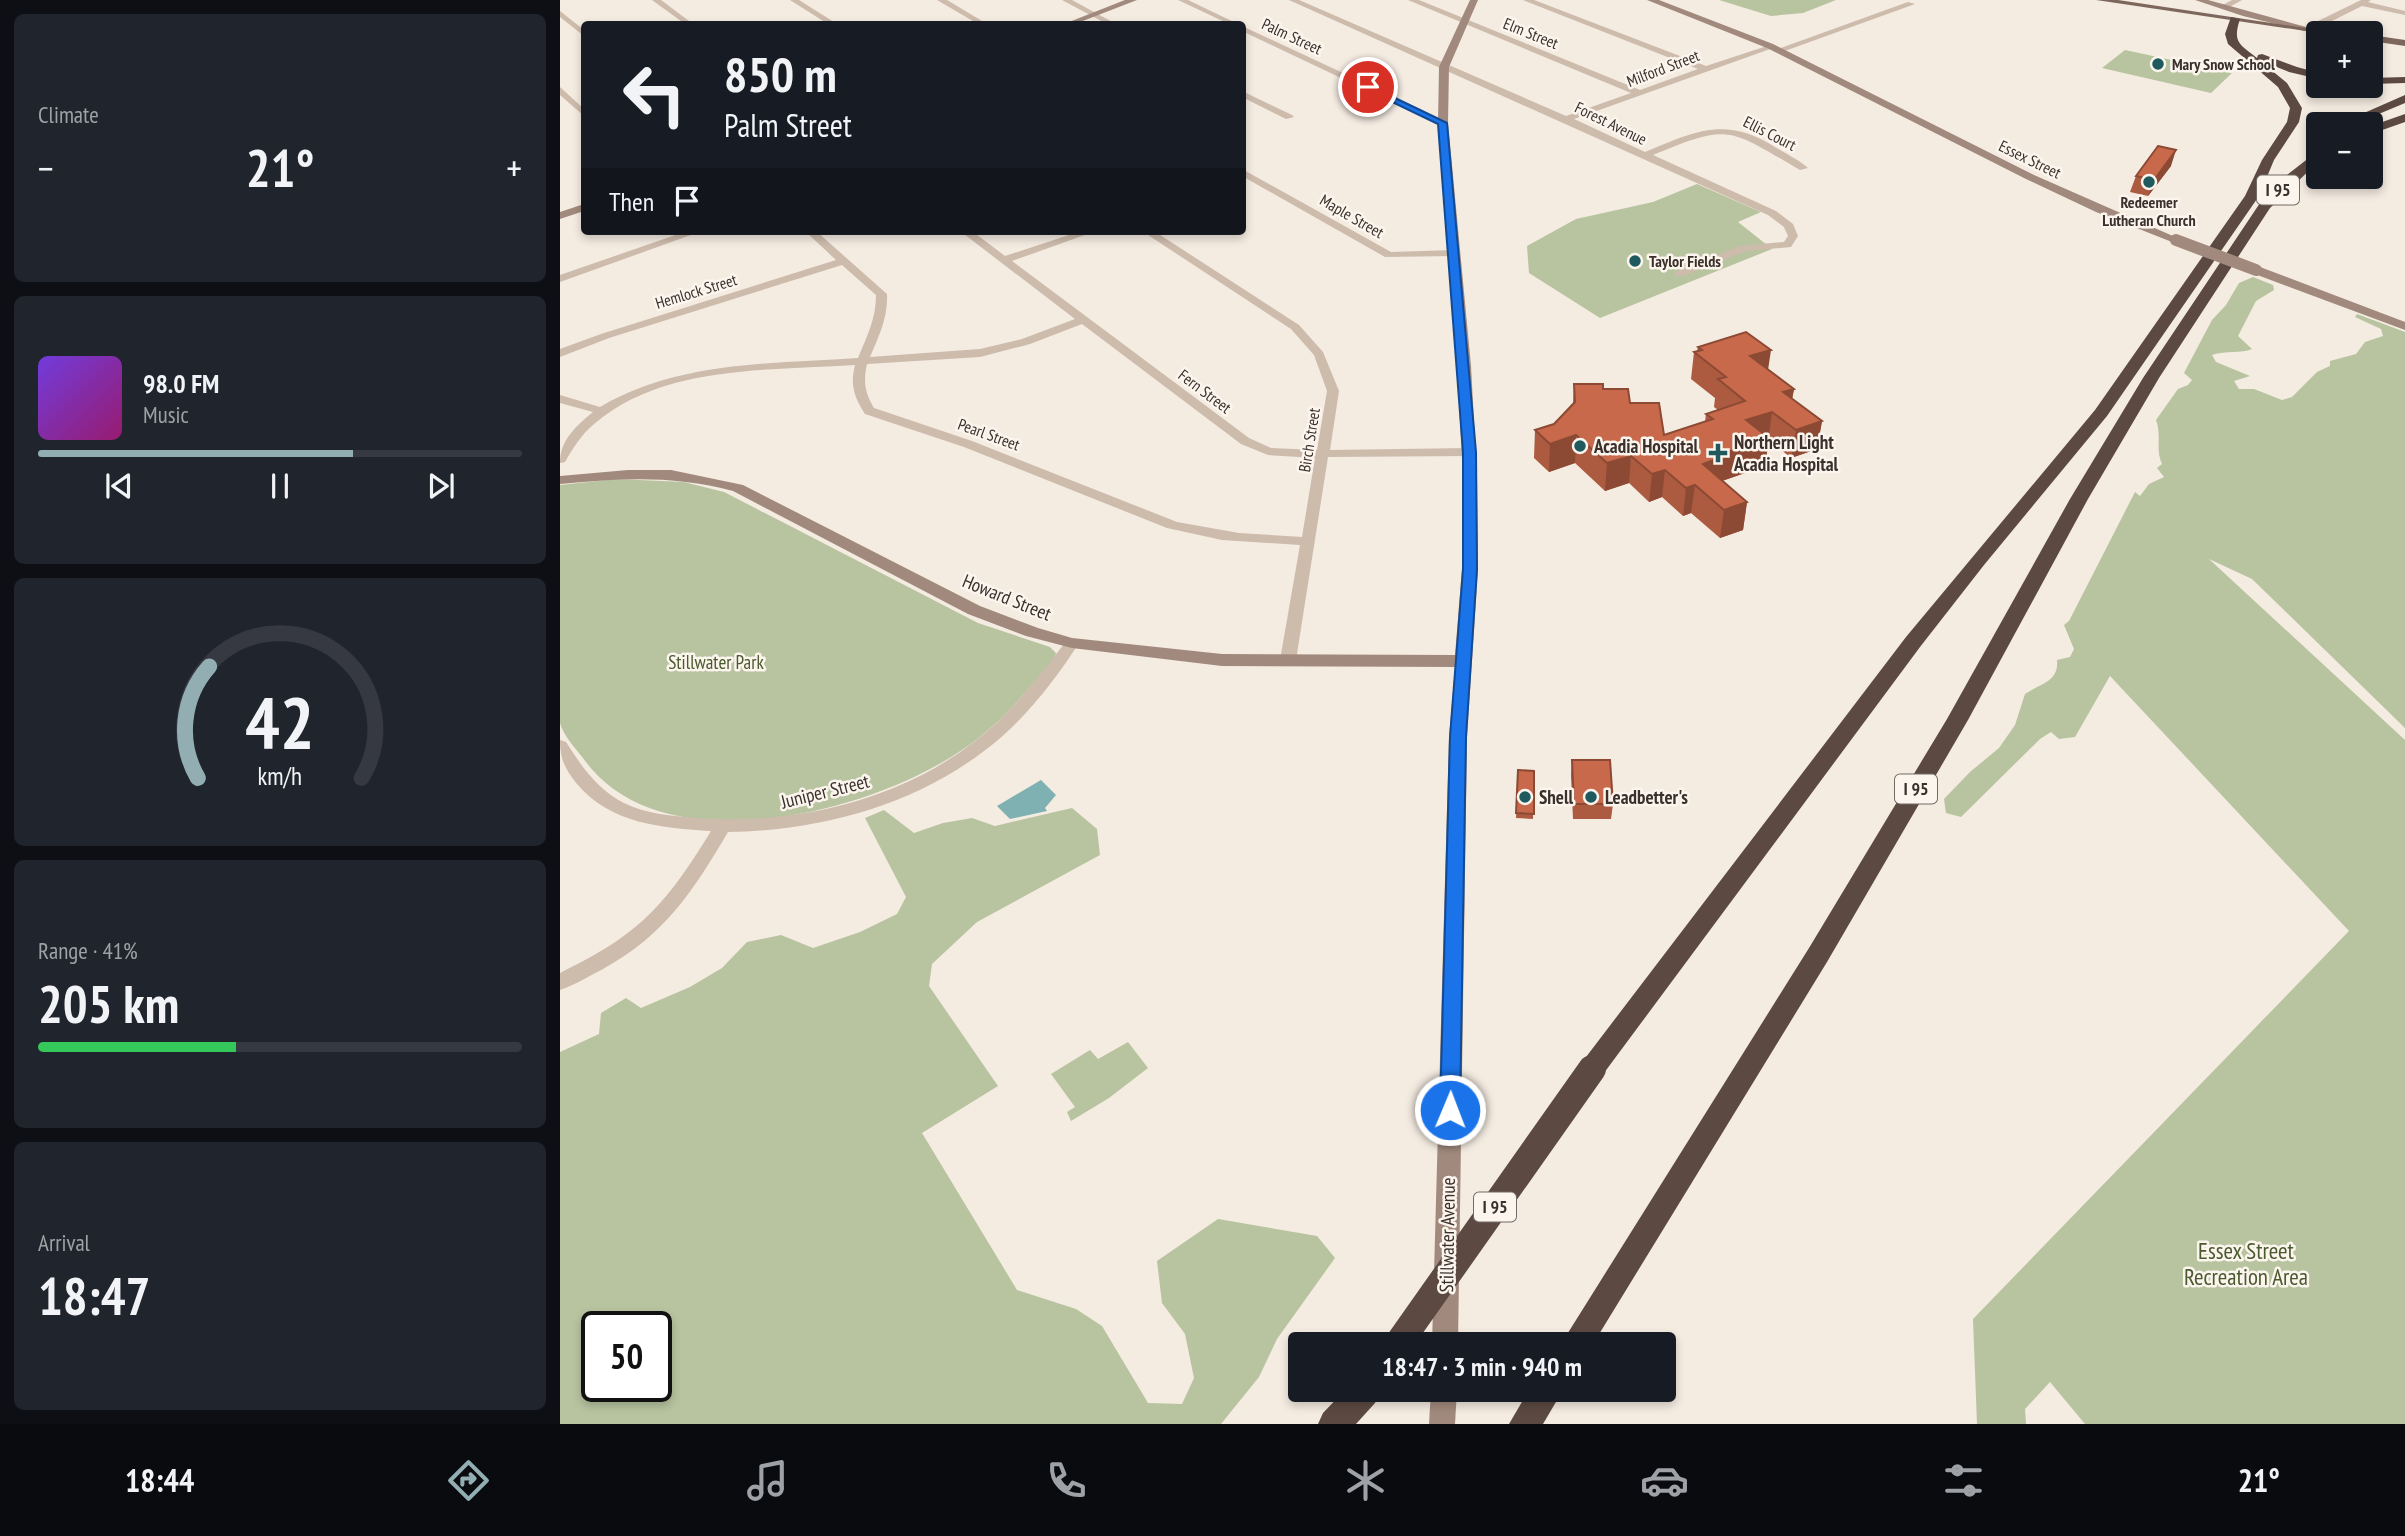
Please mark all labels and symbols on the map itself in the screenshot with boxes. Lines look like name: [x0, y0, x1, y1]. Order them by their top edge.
street label: Palm Street: [1259, 13, 1326, 59]
street label: Elm Street: [1501, 13, 1562, 53]
street label: Milford Street: [1624, 45, 1703, 91]
place label: Mary Snow School: [2172, 54, 2275, 74]
marker: Mary Snow School: [2150, 56, 2166, 72]
pin: [1338, 57, 1398, 117]
street label: Forest Avenue: [1572, 97, 1650, 149]
street label: Ellis Court: [1740, 111, 1800, 155]
street label: Essex Street: [1996, 135, 2065, 183]
marker: Redeemer Lutheran Church: [2141, 174, 2157, 190]
road number: I 95: [2257, 176, 2299, 204]
street label: Maple Street: [1317, 190, 1388, 243]
place label: Redeemer Lutheran Church: [2102, 192, 2196, 230]
place label: Taylor Fields: [1649, 251, 1721, 271]
marker: Taylor Fields: [1627, 253, 1643, 269]
street label: Hemlock Street: [653, 269, 740, 313]
street label: Fern Street: [1175, 365, 1236, 418]
street label: Birch Street: [1294, 406, 1324, 473]
street label: Pearl Street: [955, 414, 1023, 455]
place label: Northern Light Acadia Hospital: [1733, 430, 1839, 476]
place label: Acadia Hospital: [1593, 434, 1699, 458]
marker: Acadia Hospital: [1572, 438, 1588, 454]
marker: Northern Light Acadia Hospital: [1708, 443, 1728, 463]
street label: Howard Street: [959, 568, 1056, 626]
park label: Stillwater Park: [668, 650, 764, 674]
street label: Juniper Street: [777, 768, 872, 814]
road number: I 95: [1895, 774, 1937, 804]
place label: Shell: [1539, 785, 1574, 809]
place label: Leadbetter's: [1605, 785, 1688, 809]
marker: Shell: [1517, 789, 1533, 805]
marker: Leadbetter's: [1583, 789, 1599, 805]
position arrow: [1413, 1073, 1487, 1147]
street label: Stillwater Avenue: [1434, 1177, 1460, 1293]
road number: I 95: [1474, 1192, 1516, 1222]
park label: Essex Street Recreation Area: [2184, 1236, 2308, 1291]
speed limit sign: 50: [581, 1311, 672, 1402]

